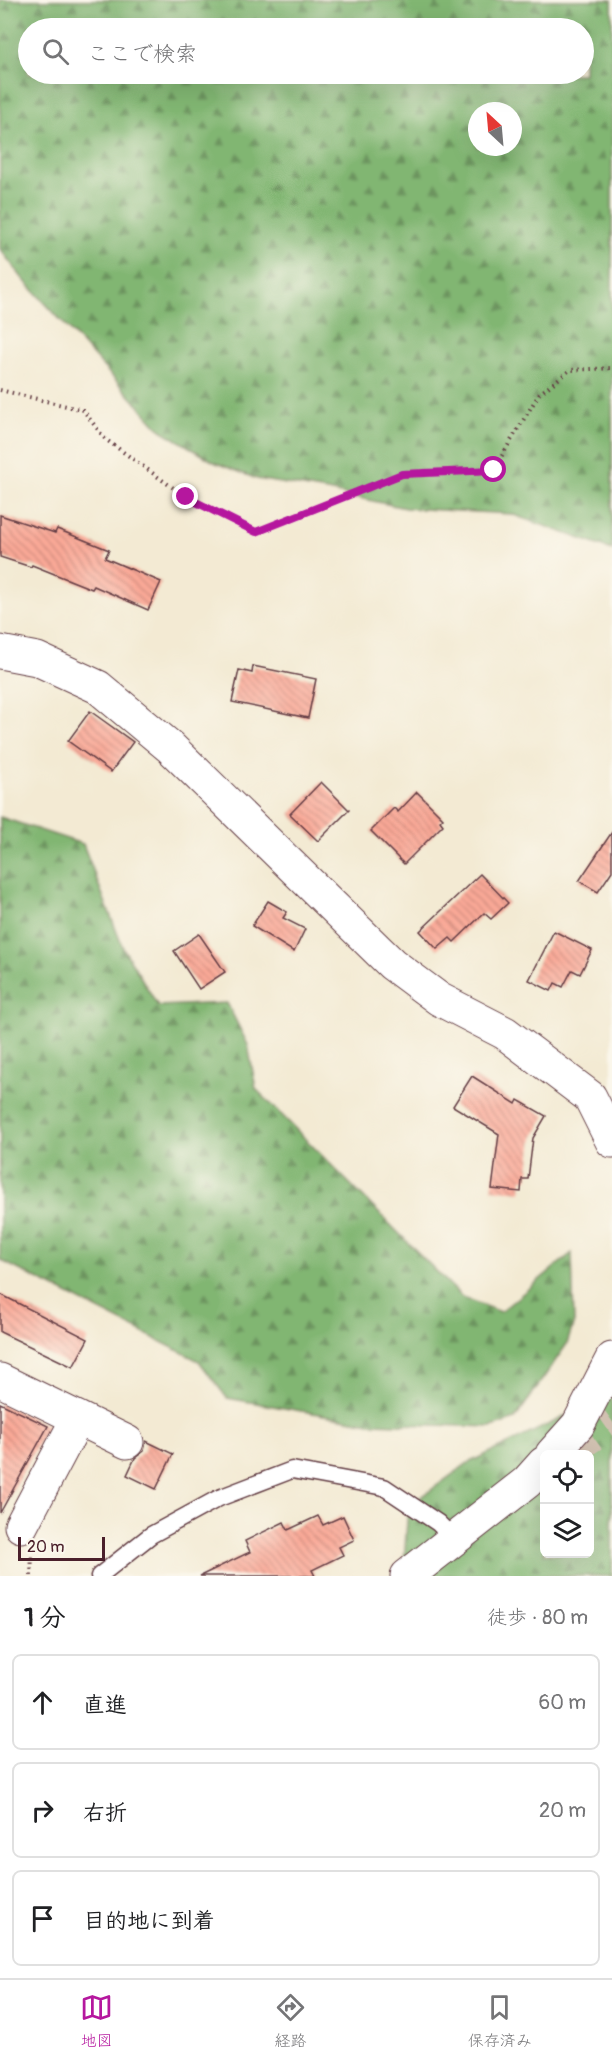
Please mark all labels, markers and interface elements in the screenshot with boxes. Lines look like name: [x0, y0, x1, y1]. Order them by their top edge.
search box: [18, 18, 594, 84]
icon: search: [39, 35, 72, 68]
text: ここで検索: [87, 40, 197, 68]
north arrow: [468, 102, 522, 156]
route start: [480, 456, 506, 482]
route end: [172, 483, 198, 509]
map controls: [540, 1450, 594, 1558]
button: locate: [540, 1450, 594, 1504]
button: layers: [540, 1504, 594, 1558]
scale bar: [18, 1534, 105, 1562]
text: 20 m: [27, 1537, 65, 1557]
text: 1 分: [24, 1602, 66, 1634]
text: 徒歩 · 80 m: [487, 1605, 588, 1630]
icon: ahead: [26, 1686, 59, 1719]
text: 60 m: [539, 1690, 586, 1715]
text: 直進: [83, 1691, 127, 1719]
icon: right: [26, 1794, 59, 1827]
text: 20 m: [539, 1798, 586, 1823]
text: 右折: [83, 1799, 127, 1827]
icon: arrive: [26, 1902, 59, 1935]
text: 目的地に到着: [83, 1907, 215, 1935]
tab: 地図: [80, 1991, 113, 2051]
tab: 経路: [274, 1991, 307, 2051]
tab: 保存済み: [468, 1991, 532, 2051]

